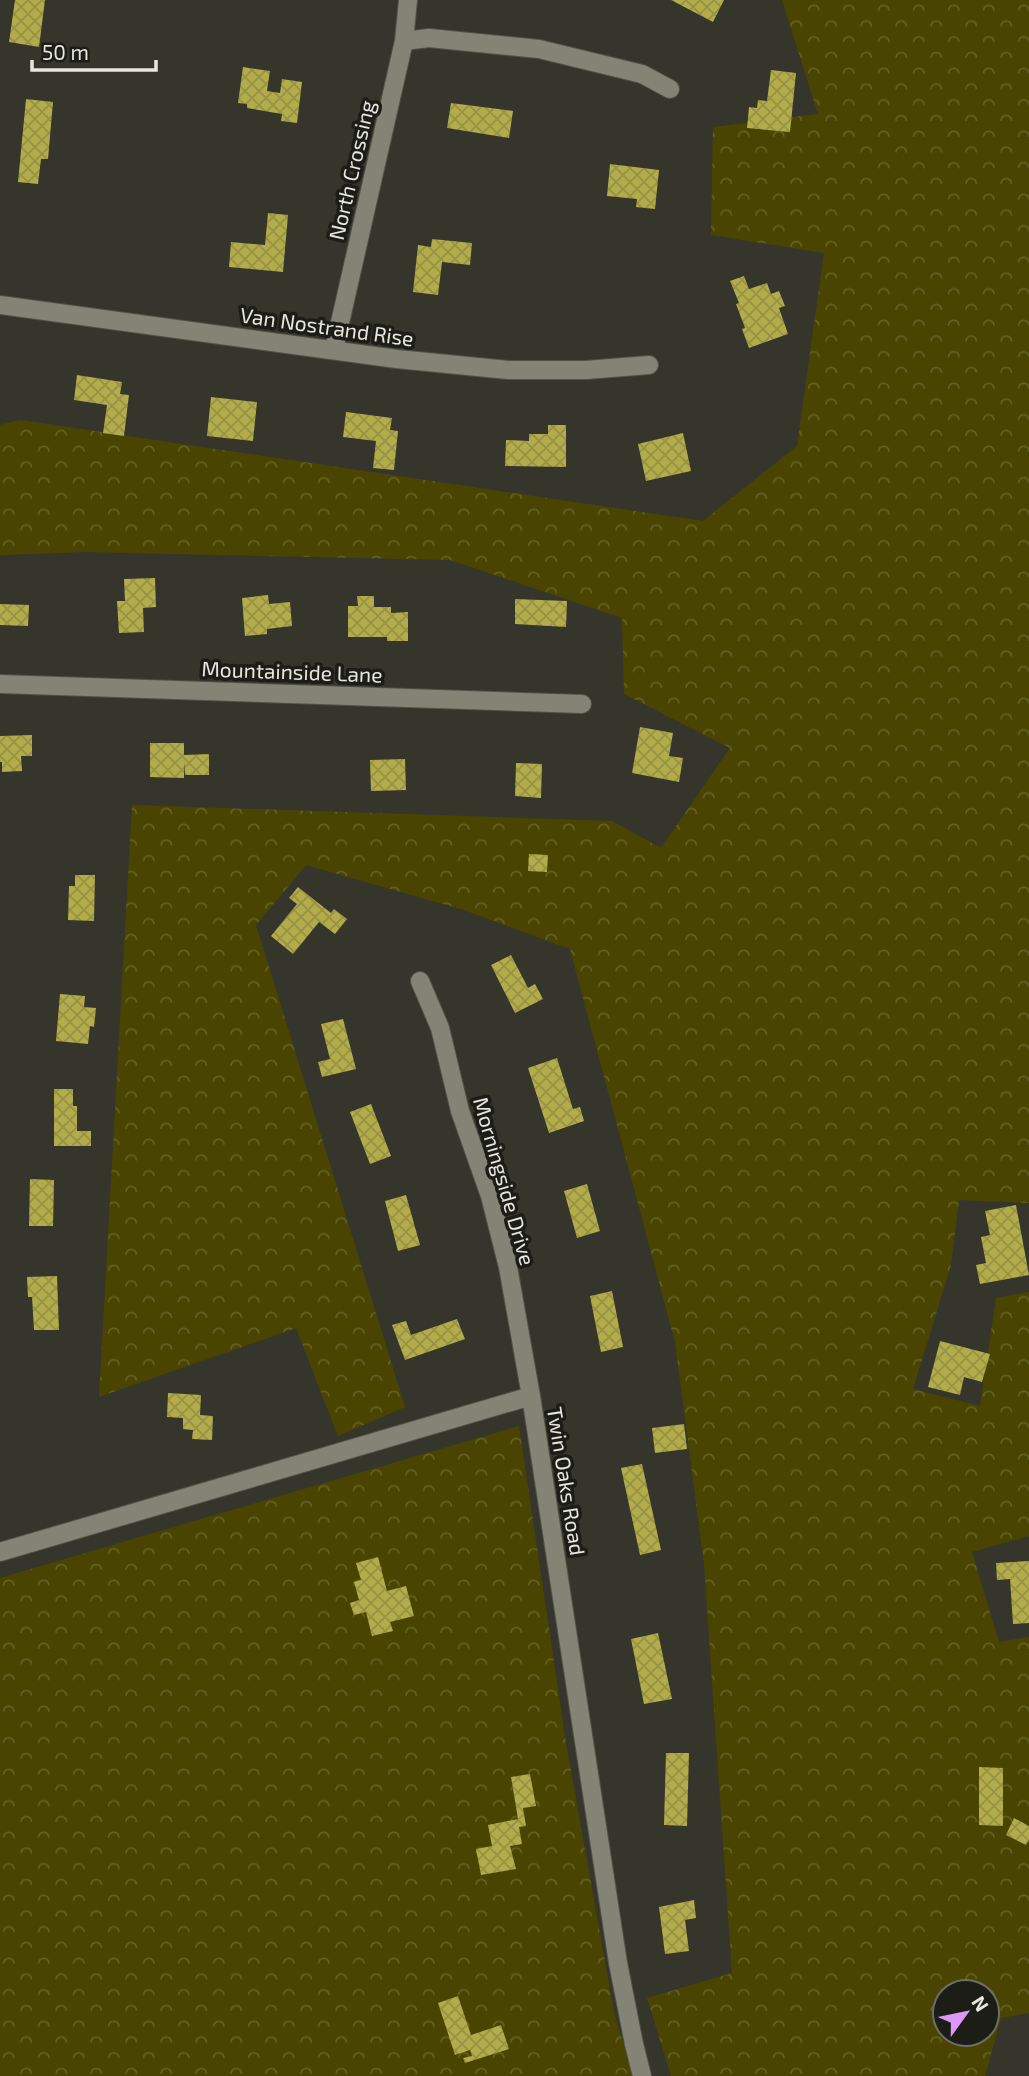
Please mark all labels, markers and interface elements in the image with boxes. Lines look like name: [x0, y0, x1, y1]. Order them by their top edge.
scale bar: [32, 28, 156, 72]
text: 50 m: [42, 39, 89, 64]
street label: North Crossing: [323, 97, 379, 242]
street label: Van Nostrand Rise: [239, 301, 415, 351]
street label: Mountainside Lane: [201, 655, 383, 687]
street label: Morningside Drive: [469, 1094, 541, 1268]
street label: Twin Oaks Road: [543, 1405, 591, 1557]
north arrow: [931, 1978, 1001, 2048]
text: N: [967, 1991, 994, 2015]

